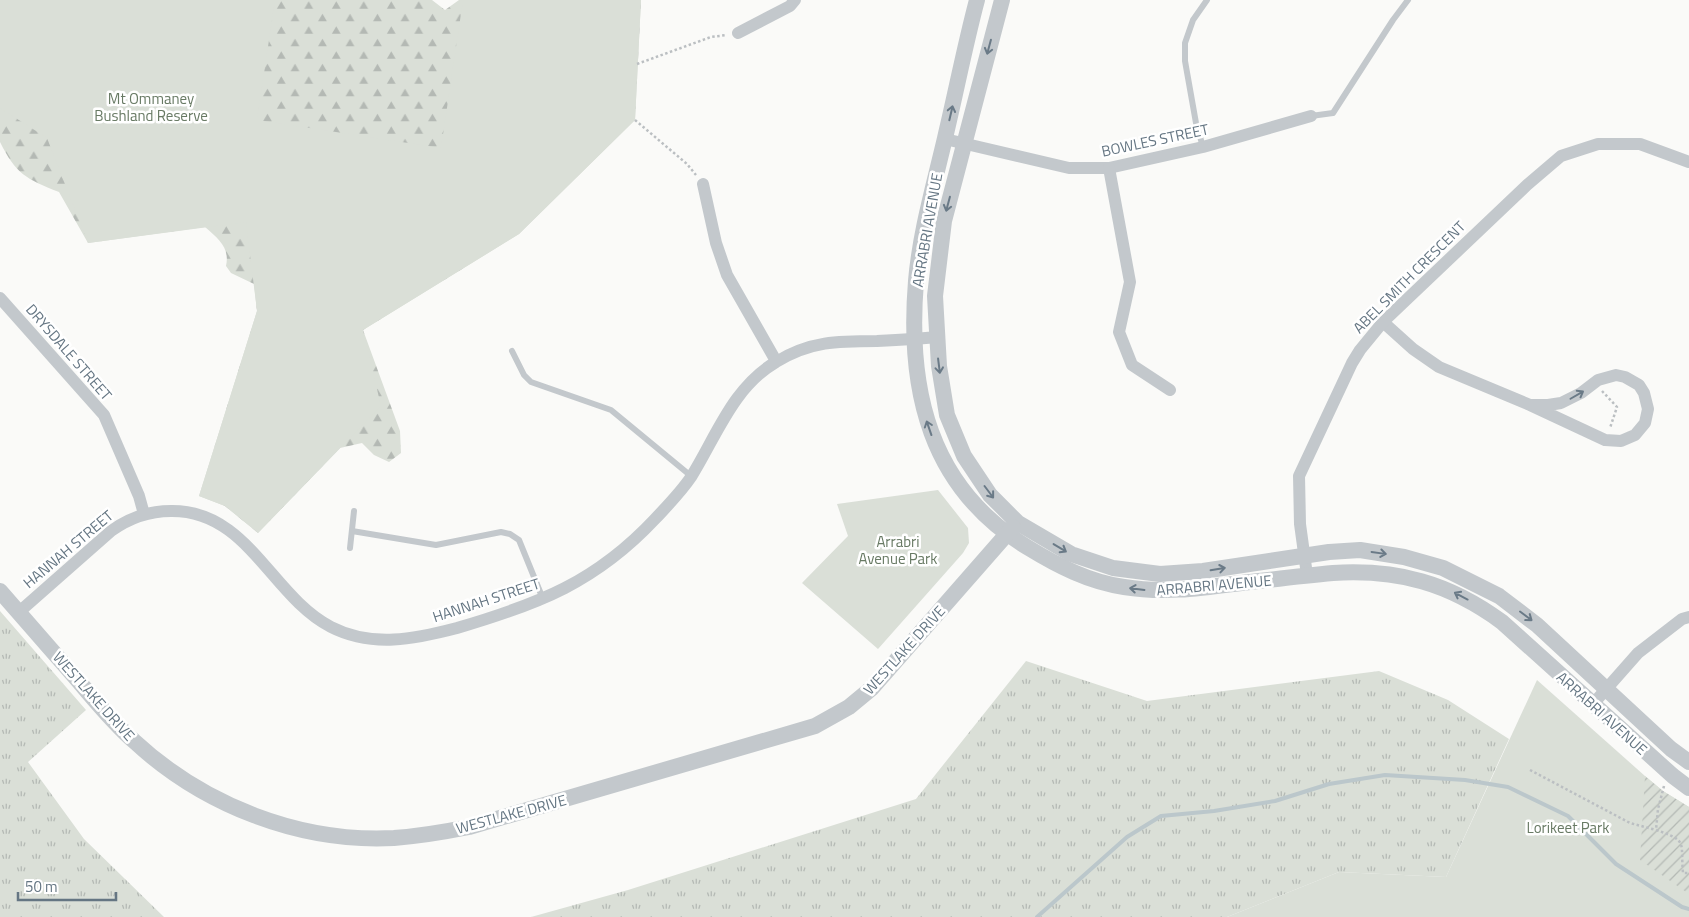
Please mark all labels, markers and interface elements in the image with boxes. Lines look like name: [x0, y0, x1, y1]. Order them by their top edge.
one-way arrow: [984, 39, 994, 55]
park label: Mt Ommaney Bushland Reserve: [94, 87, 208, 127]
one-way arrow: [947, 106, 956, 122]
street label: BOWLES STREET: [1099, 117, 1211, 163]
street label: ARRABRI AVENUE: [906, 171, 948, 289]
one-way arrow: [943, 196, 952, 212]
street label: ABEL SMITH CRESCENT: [1347, 215, 1471, 339]
street label: DRYSDALE STREET: [20, 299, 118, 405]
one-way arrow: [934, 357, 944, 373]
one-way arrow: [1569, 390, 1583, 400]
one-way arrow: [923, 420, 933, 436]
one-way arrow: [983, 485, 994, 498]
street label: HANNAH STREET: [18, 504, 118, 594]
park label: Arrabri Avenue Park: [859, 530, 937, 570]
one-way arrow: [1052, 543, 1066, 553]
one-way arrow: [1370, 548, 1386, 558]
one-way arrow: [1209, 563, 1225, 573]
street label: ARRABRI AVENUE: [1156, 569, 1272, 601]
street label: HANNAH STREET: [429, 572, 543, 628]
one-way arrow: [1129, 584, 1145, 594]
one-way arrow: [1454, 591, 1469, 600]
street label: WESTLAKE DRIVE: [857, 600, 951, 700]
one-way arrow: [1519, 611, 1532, 622]
street label: WESTLAKE DRIVE: [47, 646, 141, 746]
street label: ARRABRI AVENUE: [1551, 666, 1653, 760]
street label: WESTLAKE DRIVE: [453, 788, 569, 840]
park label: Lorikeet Park: [1527, 816, 1609, 839]
scale bar: [18, 870, 115, 902]
text: 50 m: [25, 875, 58, 898]

